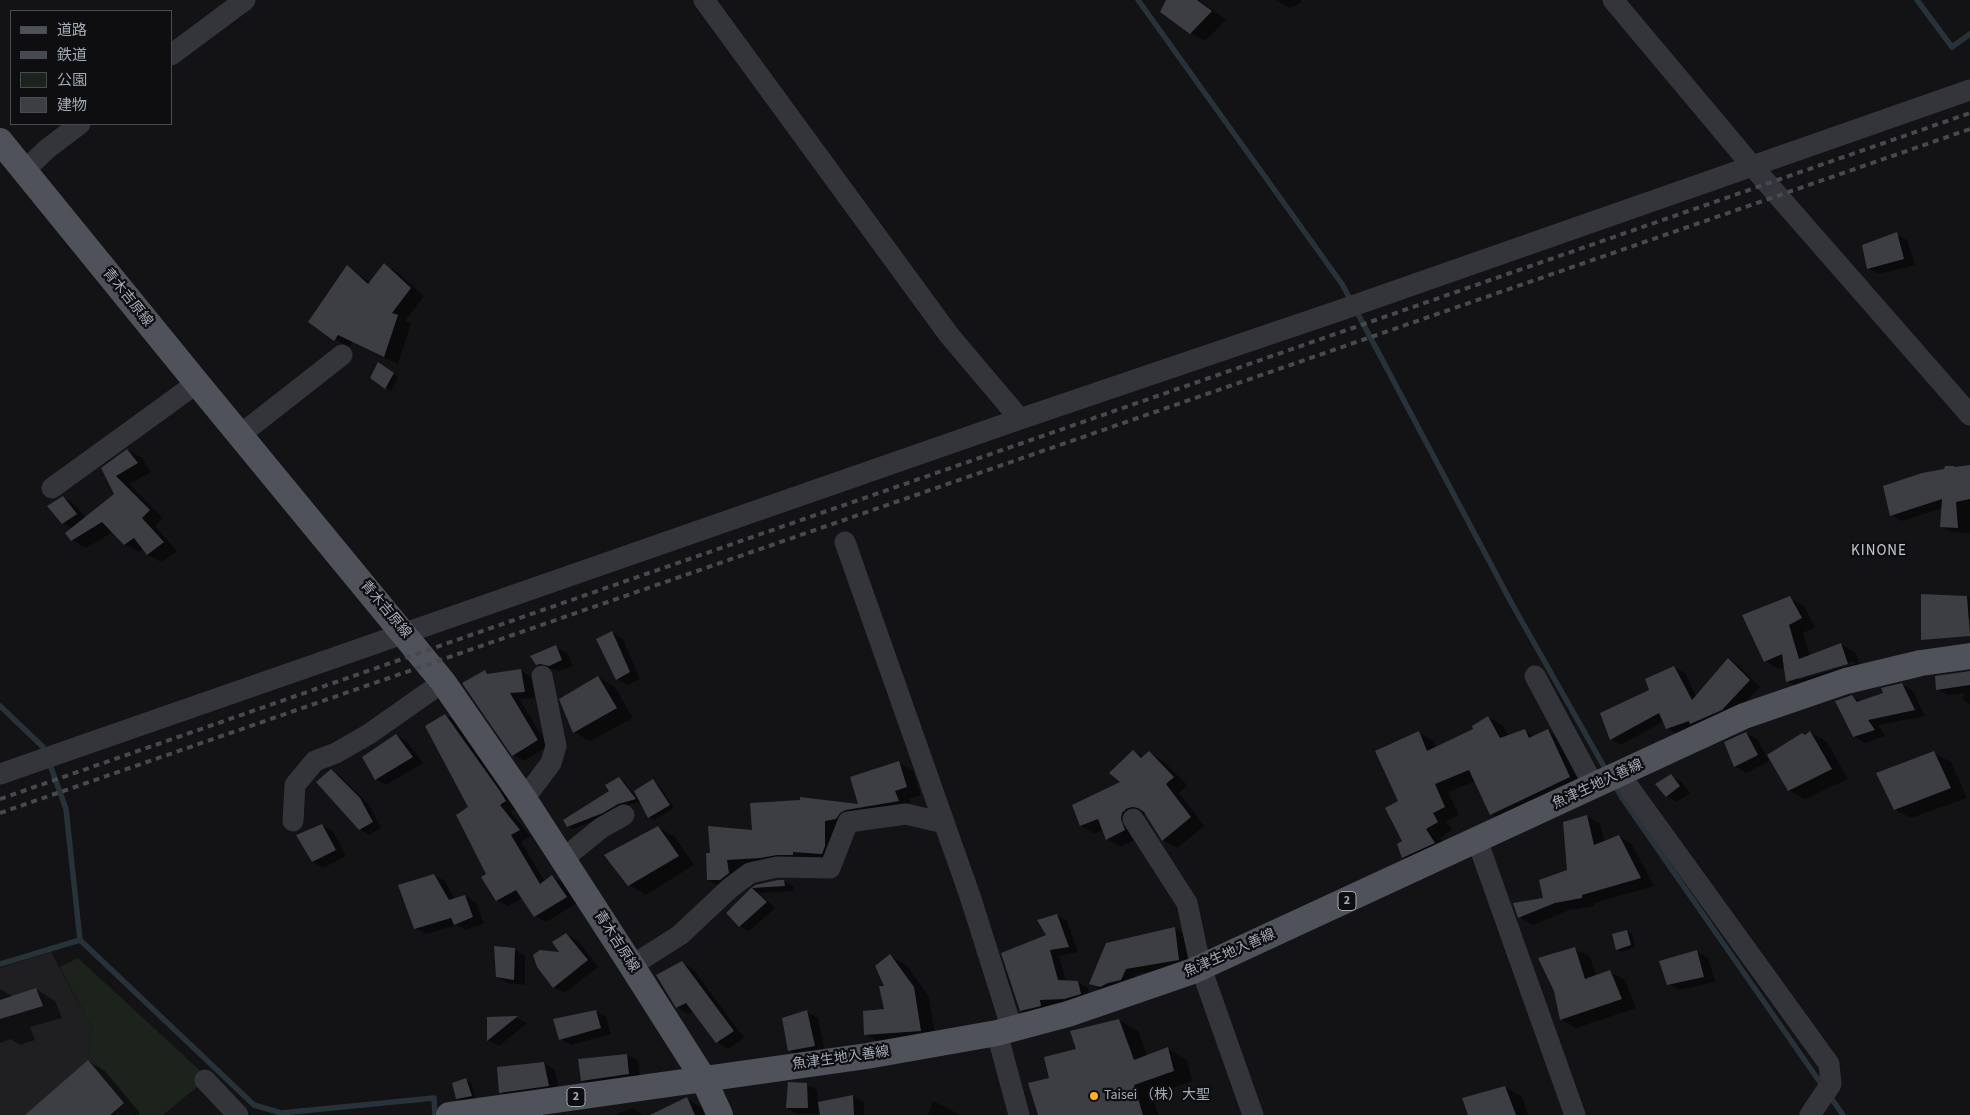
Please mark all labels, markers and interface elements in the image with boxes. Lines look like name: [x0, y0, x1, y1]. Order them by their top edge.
legend: [10, 10, 172, 125]
text: 道路: [57, 20, 87, 41]
text: 鉄道: [57, 45, 87, 66]
text: 公園: [57, 70, 87, 91]
text: 建物: [57, 95, 87, 116]
street label: 青木吉原線: [98, 266, 156, 330]
district label: KINONE: [1850, 543, 1908, 561]
street label: 青木吉原線: [356, 578, 414, 642]
street label: 魚津生地入善線: [1550, 757, 1646, 813]
road number: 2: [1338, 891, 1356, 910]
street label: 青木吉原線: [590, 908, 642, 976]
street label: 魚津生地入善線: [1182, 926, 1278, 982]
street label: 魚津生地入善線: [791, 1044, 891, 1074]
road number: 2: [567, 1088, 585, 1106]
place label: Taisei （株）大聖: [1104, 1088, 1210, 1104]
marker: Taisei （株）大聖: [1088, 1090, 1100, 1102]

